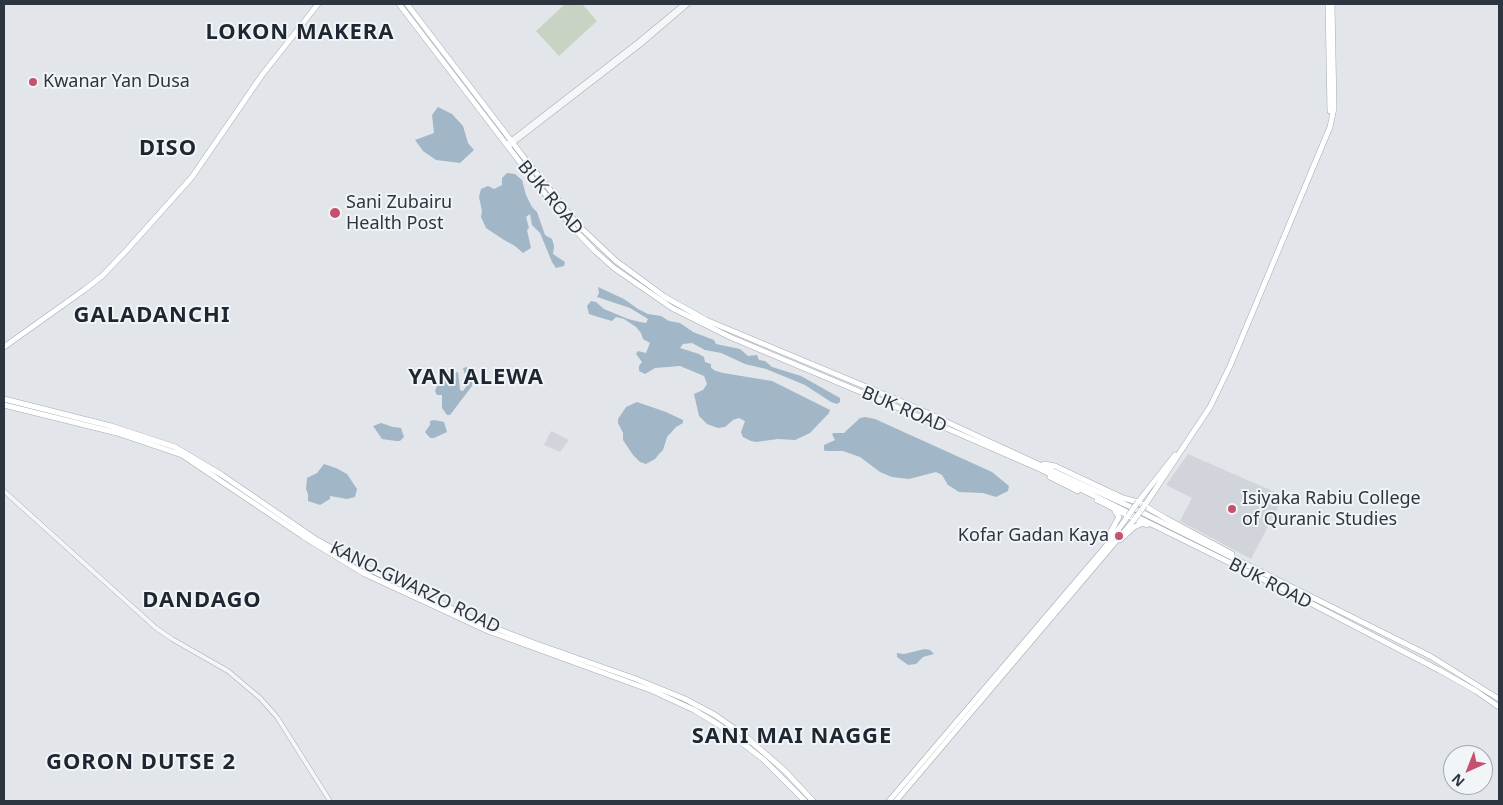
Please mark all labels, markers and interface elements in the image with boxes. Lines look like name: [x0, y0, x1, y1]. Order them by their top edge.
district label: LOKON MAKERA: [204, 20, 396, 46]
place label: Kwanar Yan Dusa: [43, 71, 190, 93]
marker: Kwanar Yan Dusa: [27, 76, 39, 88]
district label: DISO: [138, 136, 198, 162]
street label: BUK ROAD: [513, 157, 587, 239]
place label: Sani Zubairu Health Post: [346, 192, 452, 234]
marker: Sani Zubairu Health Post: [328, 206, 342, 220]
district label: GALADANCHI: [72, 303, 232, 329]
district label: YAN ALEWA: [407, 365, 545, 391]
street label: BUK ROAD: [858, 382, 950, 438]
place label: Isiyaka Rabiu College of Quranic Studies: [1242, 488, 1421, 530]
marker: Isiyaka Rabiu College of Quranic Studies: [1226, 503, 1238, 515]
place label: Kofar Gadan Kaya: [958, 525, 1109, 547]
marker: Kofar Gadan Kaya: [1113, 530, 1125, 542]
street label: KANO-GWARZO ROAD: [327, 537, 503, 639]
street label: BUK ROAD: [1225, 554, 1315, 614]
district label: DANDAGO: [141, 588, 263, 614]
district label: SANI MAI NAGGE: [690, 724, 894, 750]
north arrow: [1443, 745, 1493, 795]
district label: GORON DUTSE 2: [44, 750, 238, 776]
text: N: [1447, 770, 1469, 791]

